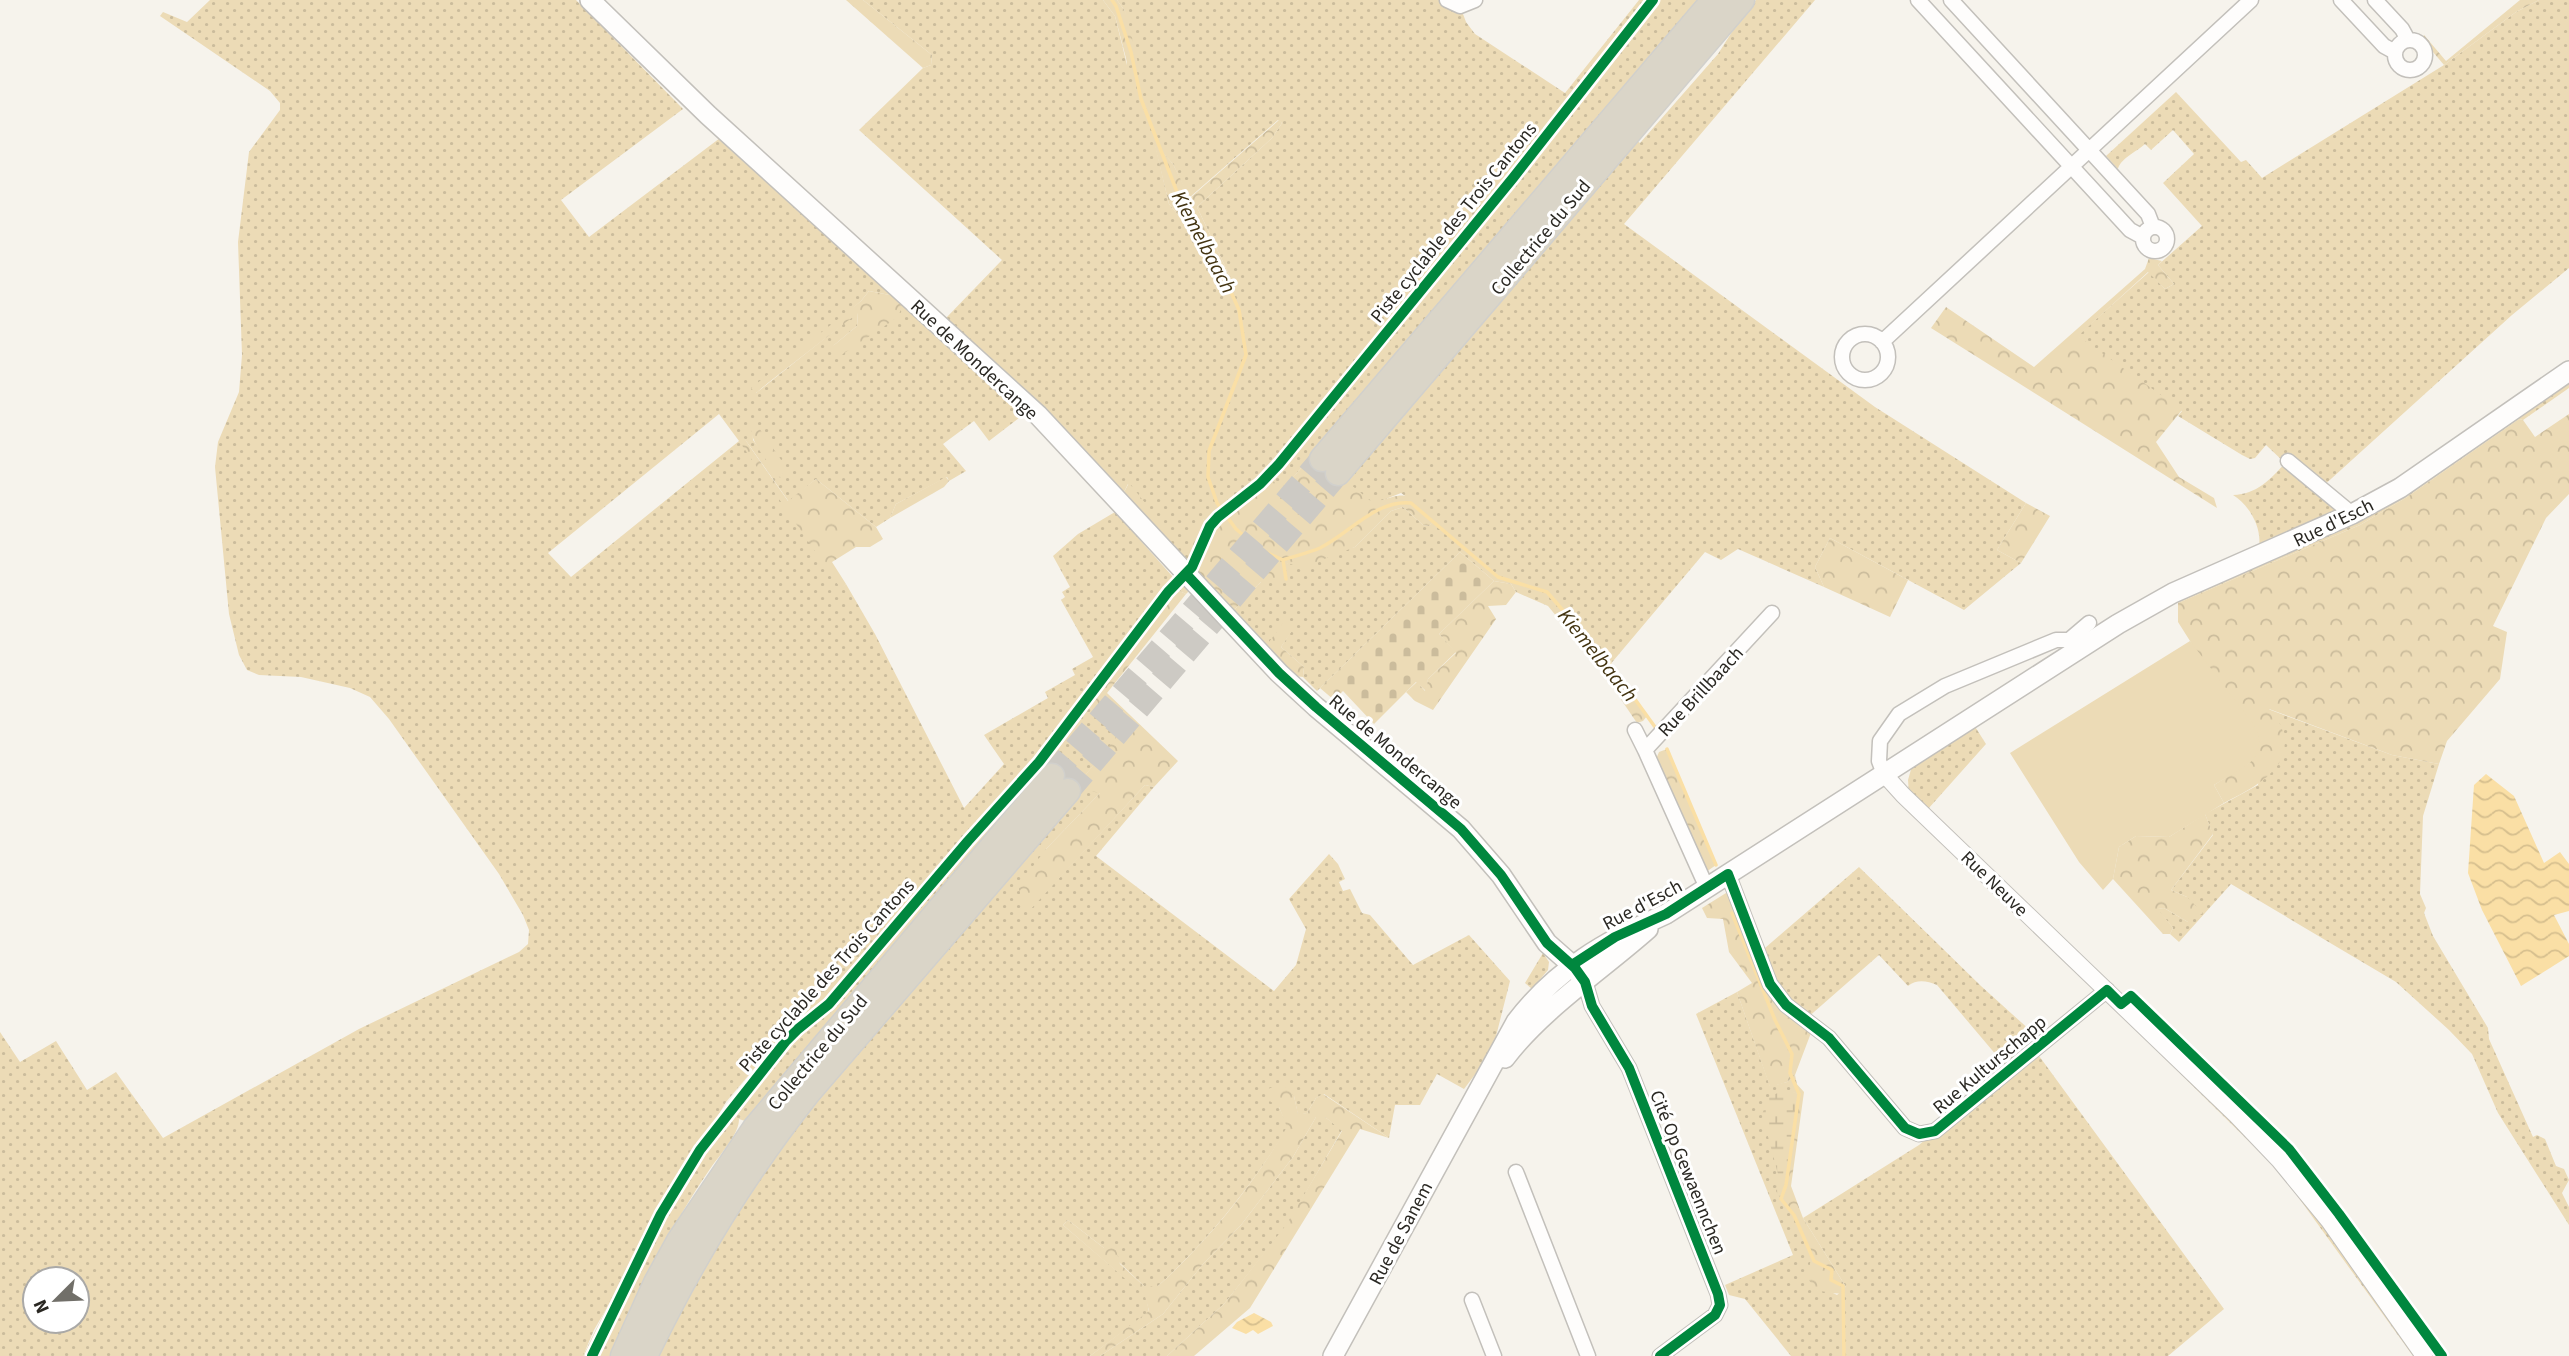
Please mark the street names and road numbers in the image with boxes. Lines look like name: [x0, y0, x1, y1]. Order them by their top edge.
street label: Piste cyclable des Trois Cantons: [1365, 117, 1544, 329]
street label: Collectrice du Sud: [1485, 174, 1598, 302]
street label: Rue de Mondercange: [904, 294, 1044, 427]
street label: Rue d'Esch: [2289, 492, 2379, 554]
street label: Rue Brillbaach: [1652, 641, 1750, 743]
street label: Rue de Mondercange: [1323, 688, 1467, 816]
street label: Rue Neuve: [1954, 845, 2034, 923]
street label: Rue d'Esch: [1598, 873, 1687, 938]
street label: Piste cyclable des Trois Cantons: [733, 874, 921, 1078]
street label: Collectrice du Sud: [762, 989, 875, 1117]
street label: Rue Kulturschapp: [1927, 1009, 2053, 1121]
street label: Cité Op Gewaennchen: [1642, 1086, 1733, 1259]
street label: Rue de Sanem: [1363, 1177, 1440, 1290]

